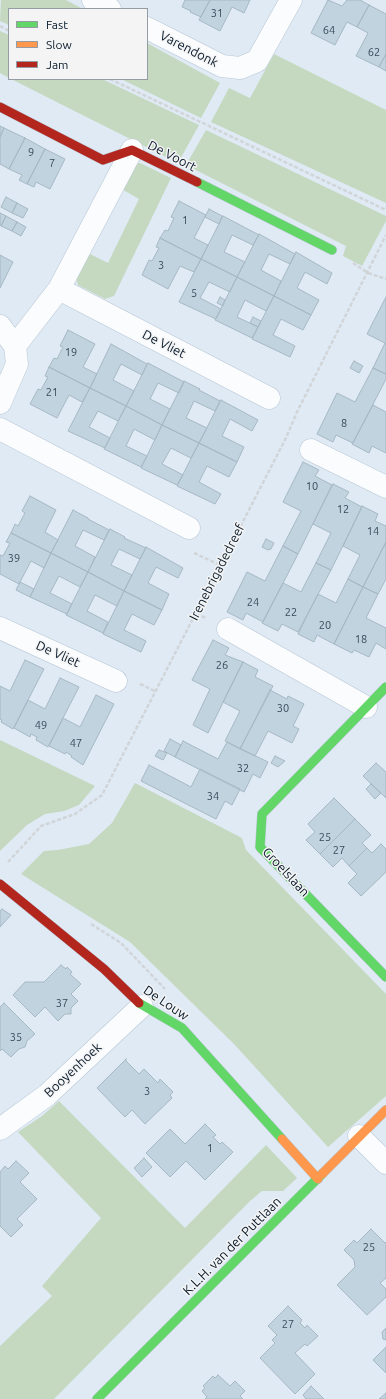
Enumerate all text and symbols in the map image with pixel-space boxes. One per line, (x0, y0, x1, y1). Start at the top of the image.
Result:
house number: 31 (211, 6, 223, 20)
legend (8, 8, 148, 80)
text: Fast (46, 18, 68, 31)
house number: 64 (323, 23, 335, 37)
street label: Varendonk (157, 28, 221, 70)
text: Slow (46, 38, 72, 51)
house number: 62 (368, 45, 380, 59)
text: Jam (46, 58, 68, 71)
street label: De Voort (145, 137, 199, 175)
house number: 9 (28, 145, 34, 159)
house number: 7 (49, 156, 55, 170)
house number: 1 (182, 213, 188, 227)
house number: 3 (158, 258, 164, 272)
house number: 5 (191, 286, 197, 300)
street label: De Vliet (140, 327, 188, 361)
house number: 19 (65, 345, 77, 359)
house number: 21 (46, 385, 58, 399)
house number: 8 (341, 416, 347, 430)
house number: 10 (306, 479, 318, 493)
house number: 12 (337, 502, 349, 516)
street label: Irenebrigadedreef (186, 521, 248, 623)
house number: 14 (367, 524, 379, 538)
house number: 39 (8, 551, 20, 565)
house number: 24 (247, 595, 259, 609)
house number: 22 (285, 605, 297, 619)
house number: 20 (319, 618, 331, 632)
house number: 18 (355, 632, 367, 646)
street label: De Vliet (34, 637, 82, 671)
house number: 26 (216, 658, 228, 672)
house number: 30 (277, 701, 289, 715)
house number: 49 (35, 718, 47, 732)
house number: 47 (70, 736, 82, 750)
house number: 32 (237, 761, 249, 775)
house number: 34 (207, 789, 219, 803)
house number: 25 (319, 830, 331, 844)
house number: 27 (333, 843, 345, 857)
street label: Groelslaan (259, 844, 313, 900)
street label: De Louw (140, 982, 192, 1024)
house number: 37 (56, 996, 68, 1010)
house number: 35 (10, 1030, 22, 1044)
street label: Booyenhoek (41, 1039, 105, 1101)
house number: 3 (144, 1084, 150, 1098)
house number: 1 (207, 1141, 213, 1155)
street label: K.L.H. van der Puttlaan (180, 1194, 284, 1298)
house number: 25 (363, 1240, 375, 1254)
house number: 27 (282, 1317, 294, 1331)

